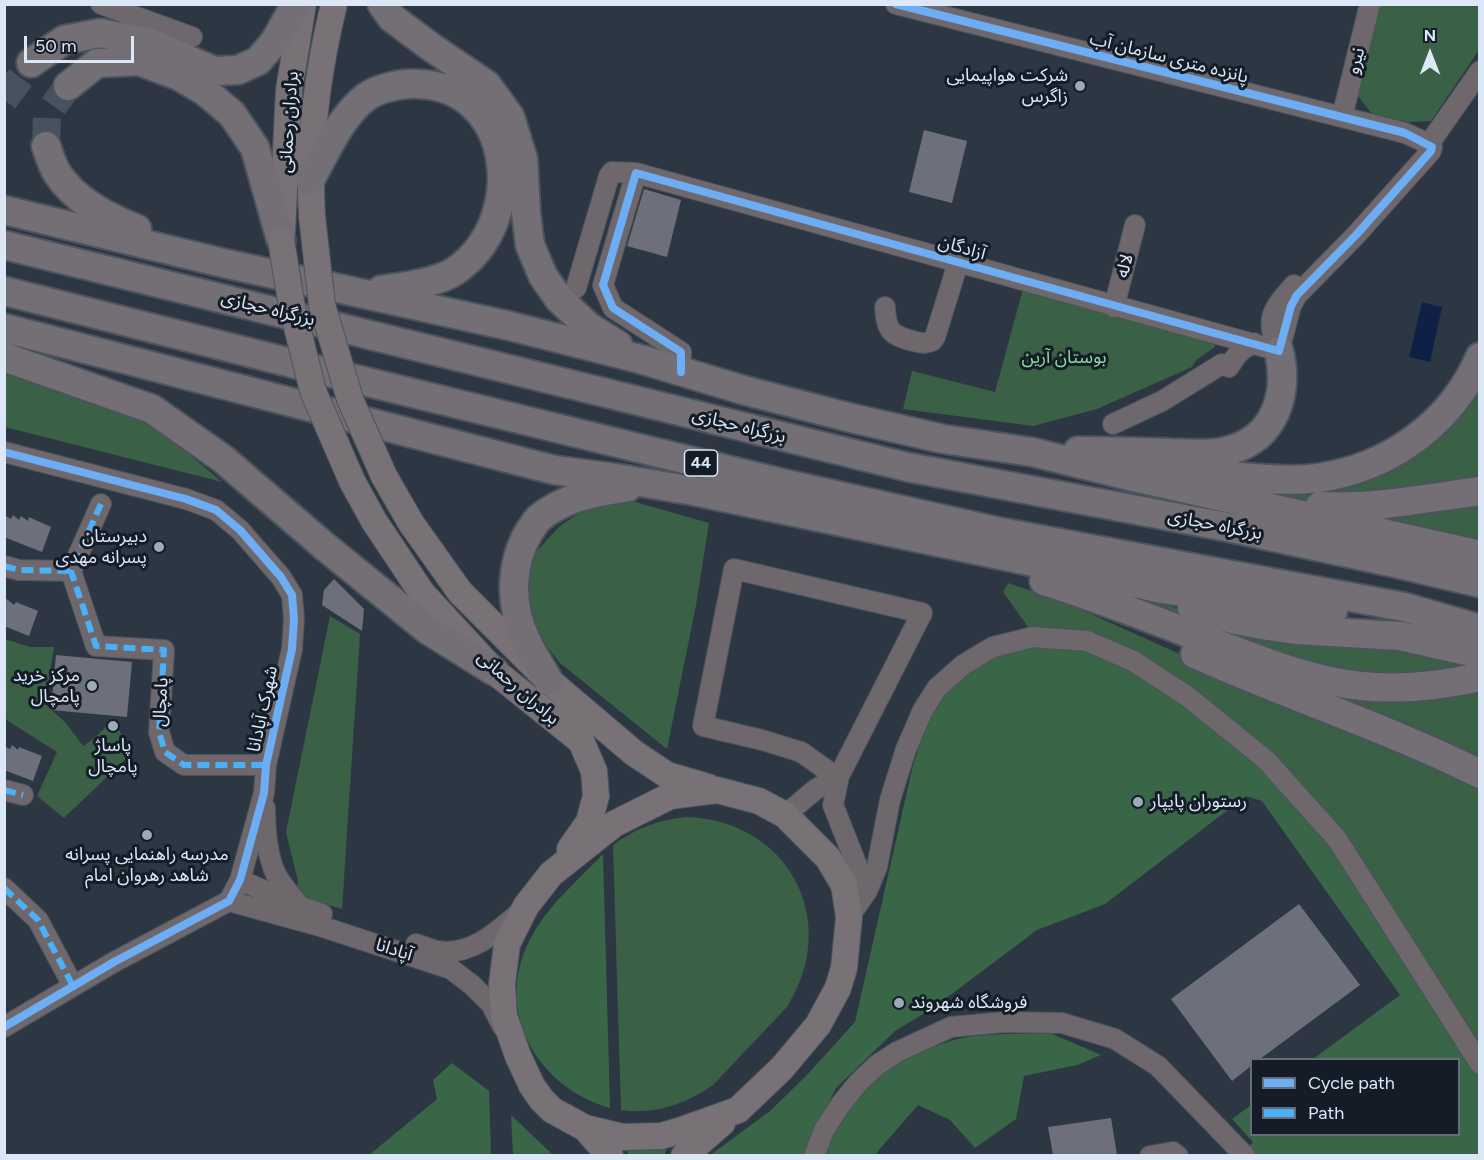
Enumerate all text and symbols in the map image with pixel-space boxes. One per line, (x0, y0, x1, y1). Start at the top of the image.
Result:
scale bar (27, 24, 136, 62)
north arrow (1400, 24, 1460, 84)
text: N (1424, 26, 1436, 45)
street label: پانزده متری سازمان آب (1088, 28, 1250, 88)
text: 50 m (35, 35, 77, 57)
street label: نیرو (1342, 45, 1370, 77)
place label: شرکت هواپیمایی زاگرس (946, 65, 1068, 107)
street label: برادران رحمانی (275, 70, 303, 174)
marker: شرکت هواپیمایی زاگرس (1073, 79, 1087, 93)
street label: آزادگان (936, 231, 988, 265)
street label: لاله (1112, 252, 1138, 280)
street label: بزرگراه حجازی (219, 287, 317, 331)
park label: بوستان آرین (1022, 347, 1106, 369)
street label: بزرگراه حجازی (690, 404, 788, 448)
road number: 44 (684, 450, 718, 476)
street label: بزرگراه حجازی (1166, 505, 1264, 545)
place label: دبیرستان پسرانه مهدی (55, 526, 147, 568)
marker: دبیرستان پسرانه مهدی (152, 540, 166, 554)
street label: برادران رحمانی (472, 646, 564, 730)
street label: شهرک آپادانا (243, 664, 283, 754)
place label: مرکز خرید پامچال (13, 665, 80, 708)
street label: پامچال (149, 677, 173, 727)
marker: مرکز خرید پامچال (85, 679, 99, 693)
marker: پاساژ پامچال (106, 719, 120, 733)
place label: پاساژ پامچال (88, 735, 138, 777)
place label: رستوران پایپار (1150, 791, 1247, 813)
marker: رستوران پایپار (1131, 795, 1145, 809)
marker: مدرسه راهنمایی پسرانه شاهد رهروان امام (140, 828, 154, 842)
place label: مدرسه راهنمایی پسرانه شاهد رهروان امام (65, 844, 229, 886)
street label: آپادانا (373, 934, 415, 966)
place label: فروشگاه شهروند (911, 992, 1027, 1014)
marker: فروشگاه شهروند (892, 996, 906, 1010)
legend (1250, 1058, 1460, 1136)
text: Cycle path (1308, 1072, 1395, 1094)
text: Path (1308, 1102, 1344, 1124)

